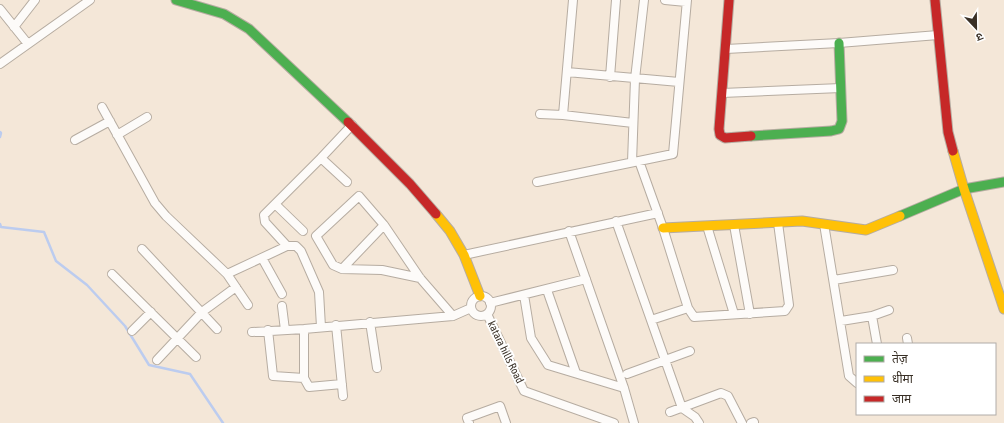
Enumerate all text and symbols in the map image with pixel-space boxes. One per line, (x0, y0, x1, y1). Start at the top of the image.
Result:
north arrow (956, 8, 996, 48)
text: उ (974, 31, 985, 44)
street label: katara hills Road (486, 319, 526, 385)
legend (856, 343, 996, 415)
text: तेज़ (892, 351, 909, 366)
text: धीमा (892, 371, 914, 386)
text: जाम (892, 392, 912, 406)

